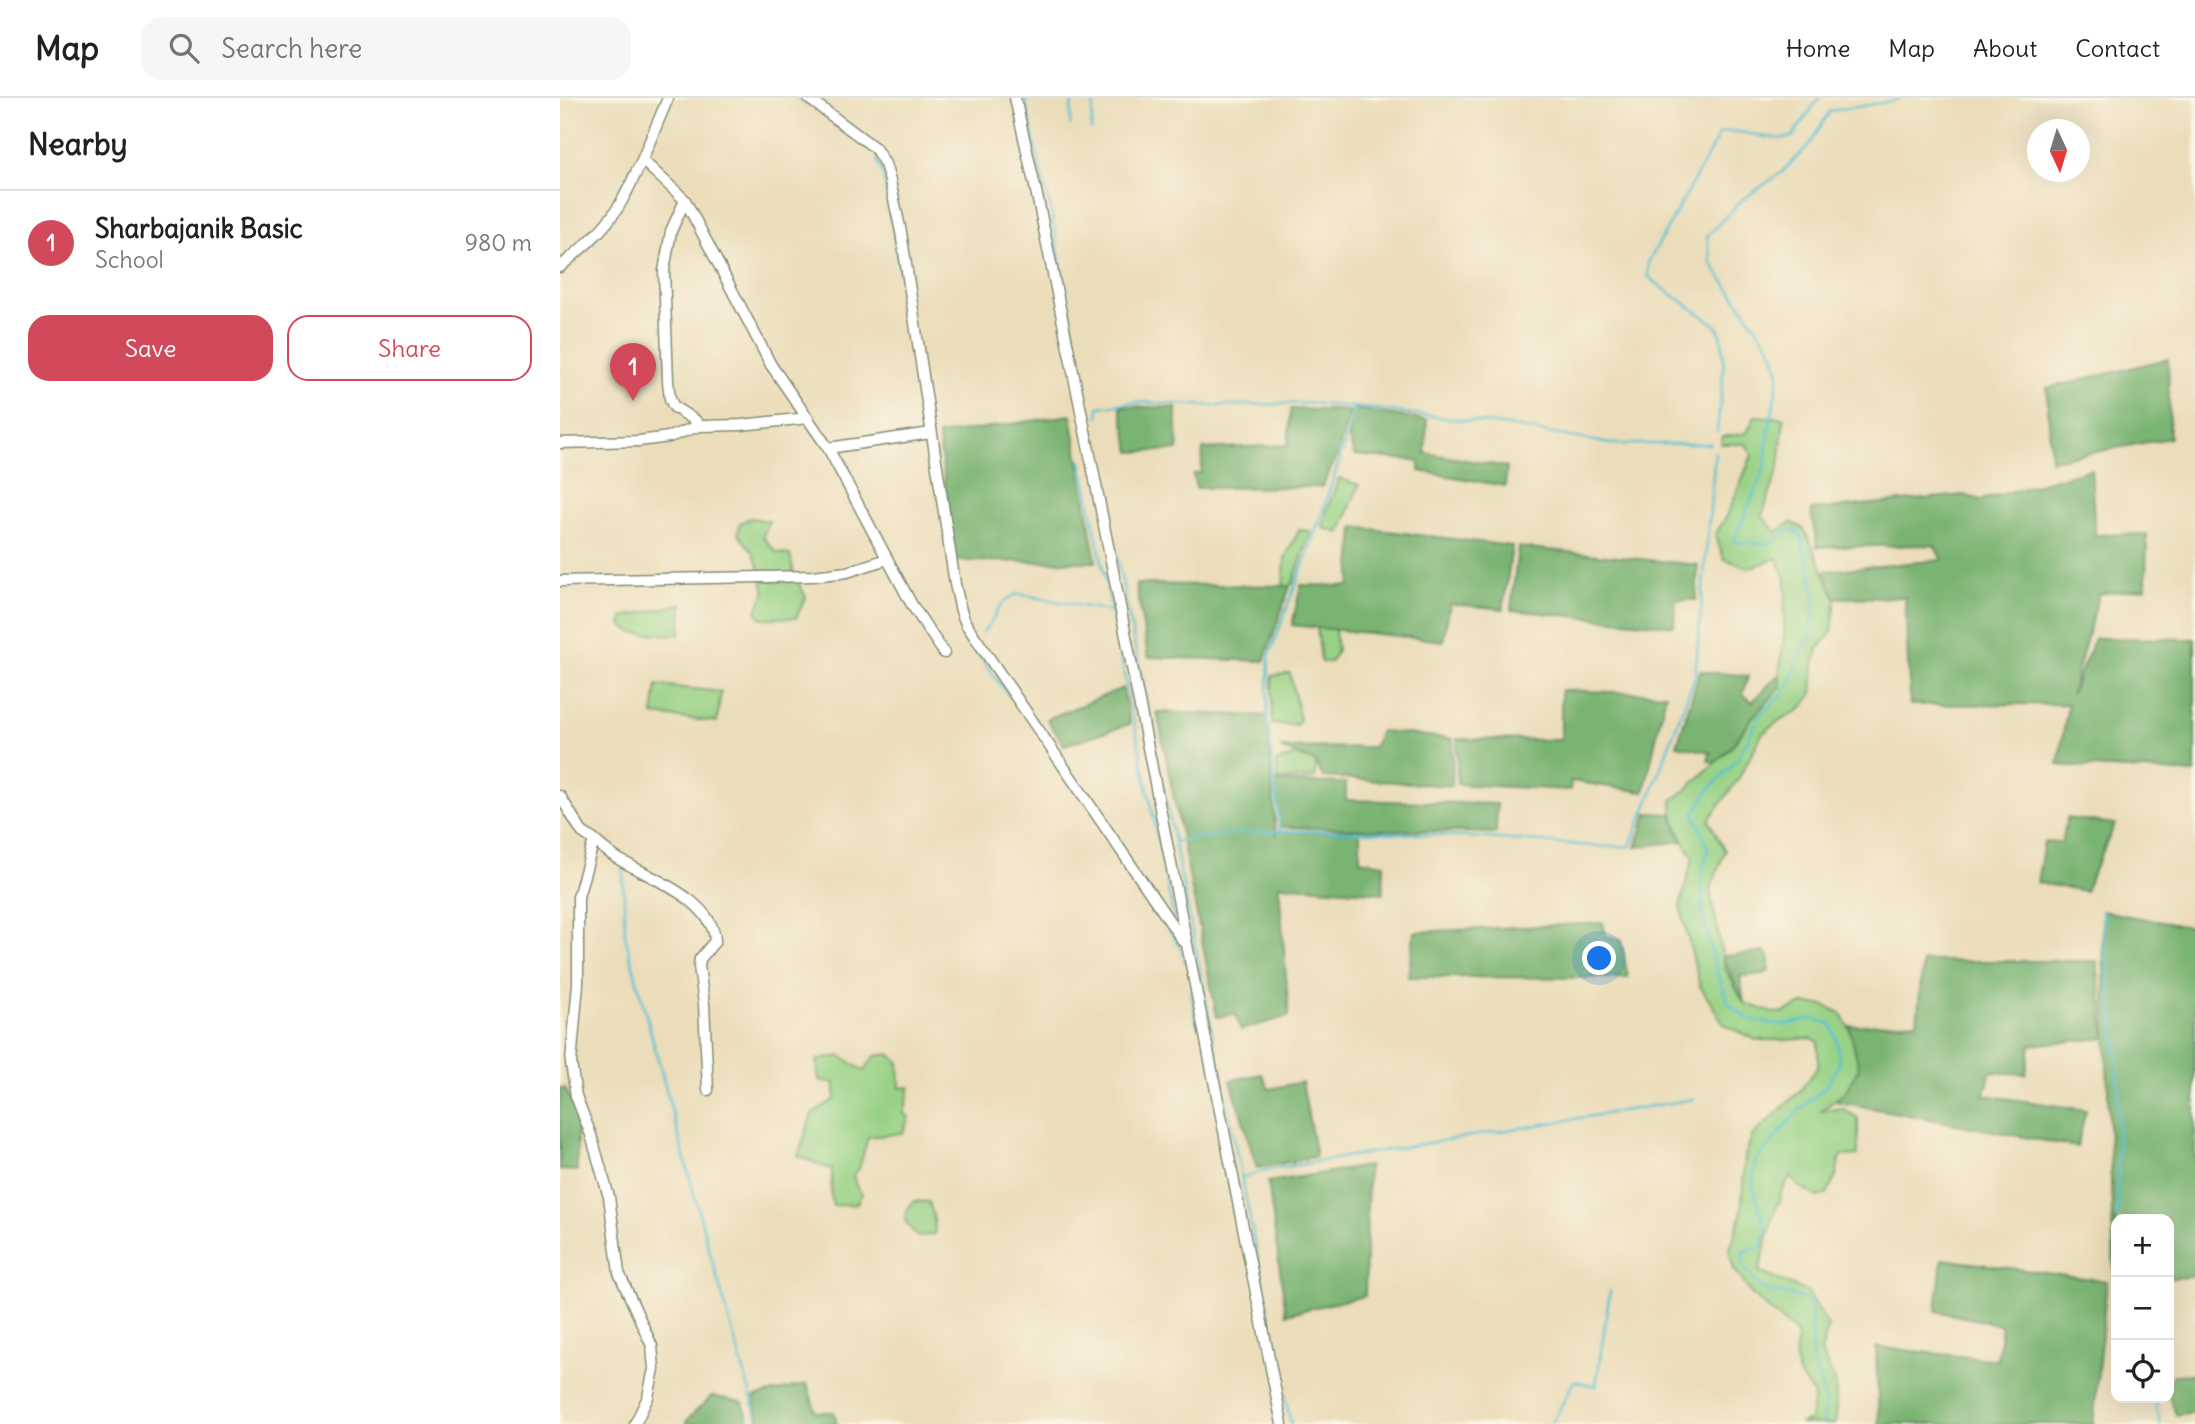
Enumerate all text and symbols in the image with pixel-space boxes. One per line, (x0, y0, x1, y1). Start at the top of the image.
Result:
search box (141, 17, 631, 80)
text: Map (35, 27, 99, 69)
icon: search (165, 29, 203, 67)
text: Search here (221, 32, 362, 65)
text: Home (1786, 33, 1850, 63)
text: Map (1888, 33, 1935, 63)
text: About (1973, 33, 2037, 63)
text: Contact (2075, 33, 2160, 63)
north arrow (2027, 119, 2090, 182)
text: Nearby (28, 125, 128, 163)
text: Sharbajanik Basic (95, 212, 303, 245)
text: 1 (46, 228, 56, 257)
text: 980 m (465, 228, 532, 257)
text: School (95, 245, 164, 274)
button: Save (28, 315, 273, 381)
button: Share (287, 315, 532, 381)
pin: 1 (610, 343, 656, 401)
your location (1582, 941, 1616, 975)
map controls (2111, 1214, 2174, 1403)
button: + (2111, 1214, 2174, 1277)
button: − (2111, 1277, 2174, 1340)
button: locate (2111, 1340, 2174, 1403)

